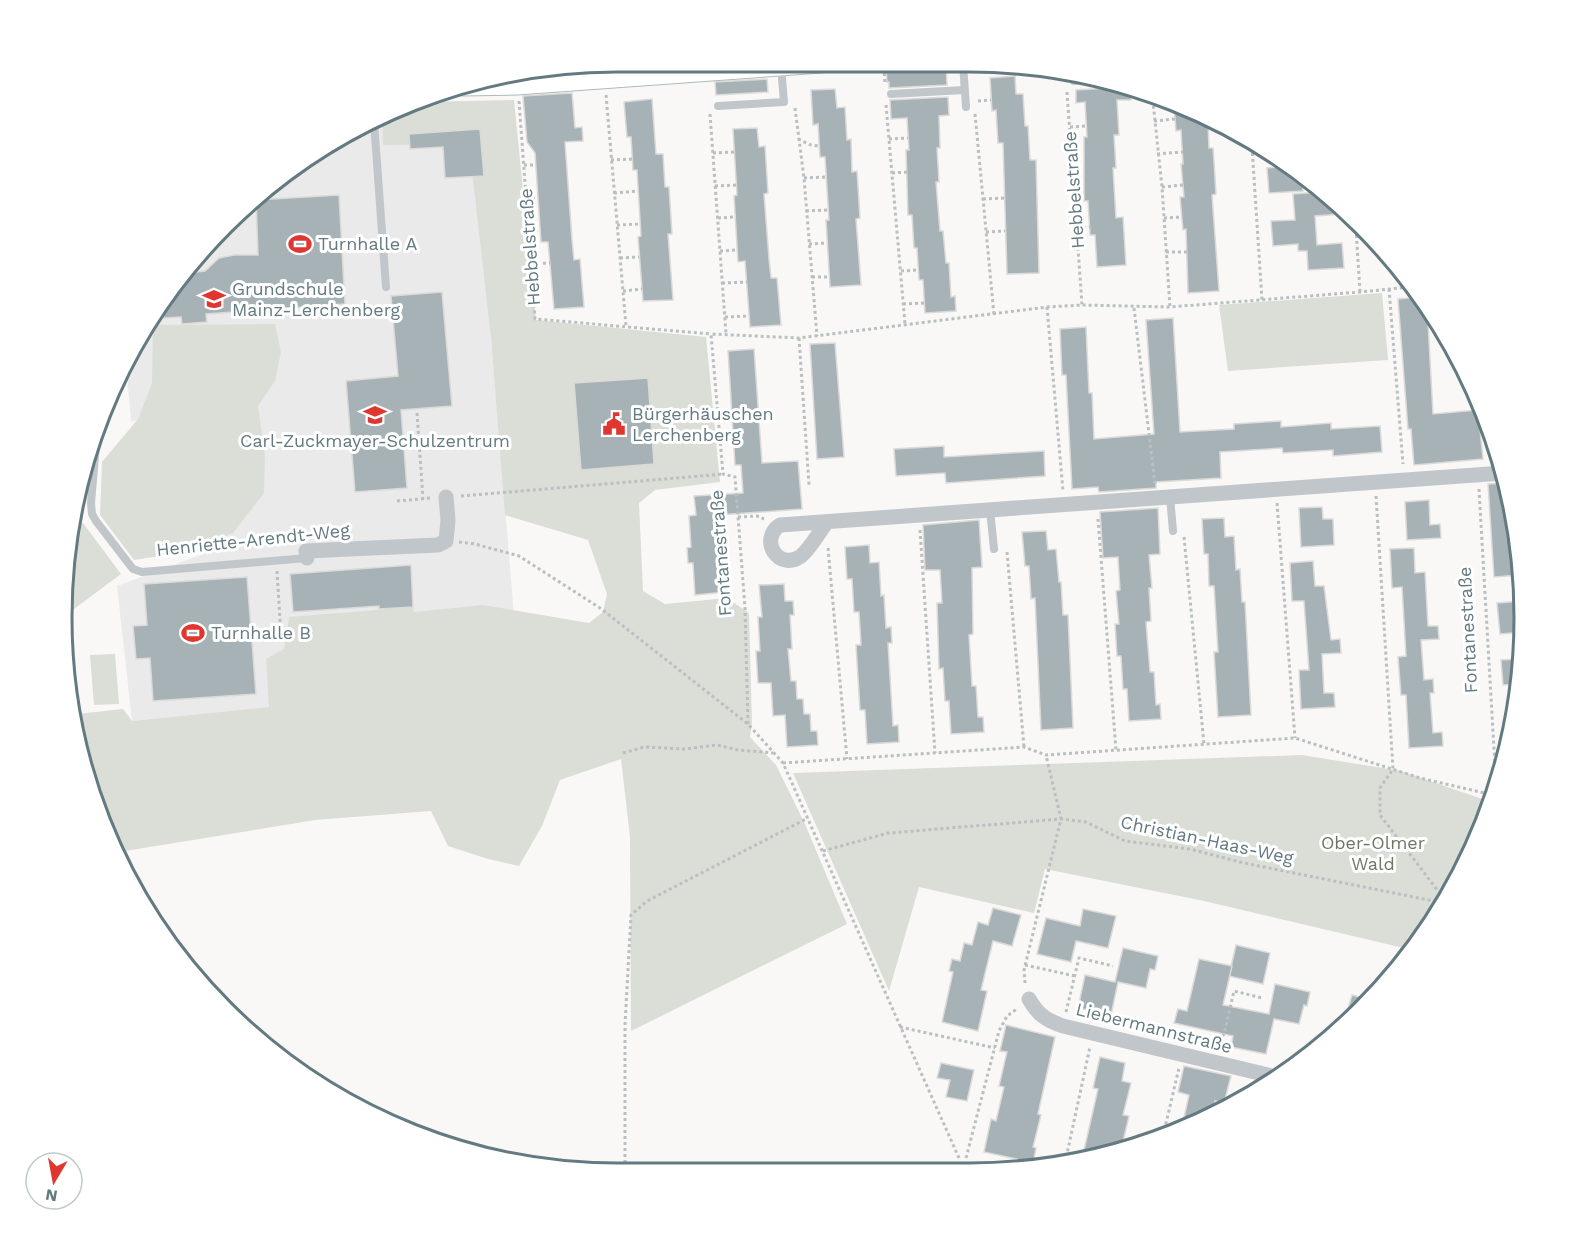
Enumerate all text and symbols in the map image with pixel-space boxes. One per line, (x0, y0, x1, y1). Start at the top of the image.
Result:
street label: Hebbelstraße (1059, 131, 1088, 249)
street label: Hebbelstraße (515, 188, 544, 306)
sports icon: Turnhalle A (287, 231, 313, 257)
place label: Turnhalle A (318, 233, 417, 254)
place label: Grundschule Mainz-Lerchenberg (232, 278, 401, 320)
school or university icon: Grundschule Mainz-Lerchenberg (201, 286, 227, 312)
school or university icon: Carl-Zuckmayer-Schulzentrum (362, 402, 388, 428)
place label: Bürgerhäuschen Lerchenberg (632, 403, 774, 445)
public building icon: Bürgerhäuschen Lerchenberg (601, 411, 627, 437)
place label: Carl-Zuckmayer-Schulzentrum (240, 430, 510, 451)
street label: Fontanestraße (706, 489, 735, 617)
street label: Henriette-Arendt-Weg (155, 519, 351, 560)
street label: Fontanestraße (1454, 566, 1481, 694)
sports icon: Turnhalle B (180, 620, 206, 646)
place label: Turnhalle B (211, 622, 311, 643)
street label: Christian-Haas-Weg (1119, 811, 1296, 868)
park label: Ober-Olmer Wald (1321, 832, 1425, 874)
street label: Liebermannstraße (1074, 998, 1234, 1057)
north arrow (24, 1151, 84, 1211)
text: N (44, 1185, 59, 1206)

